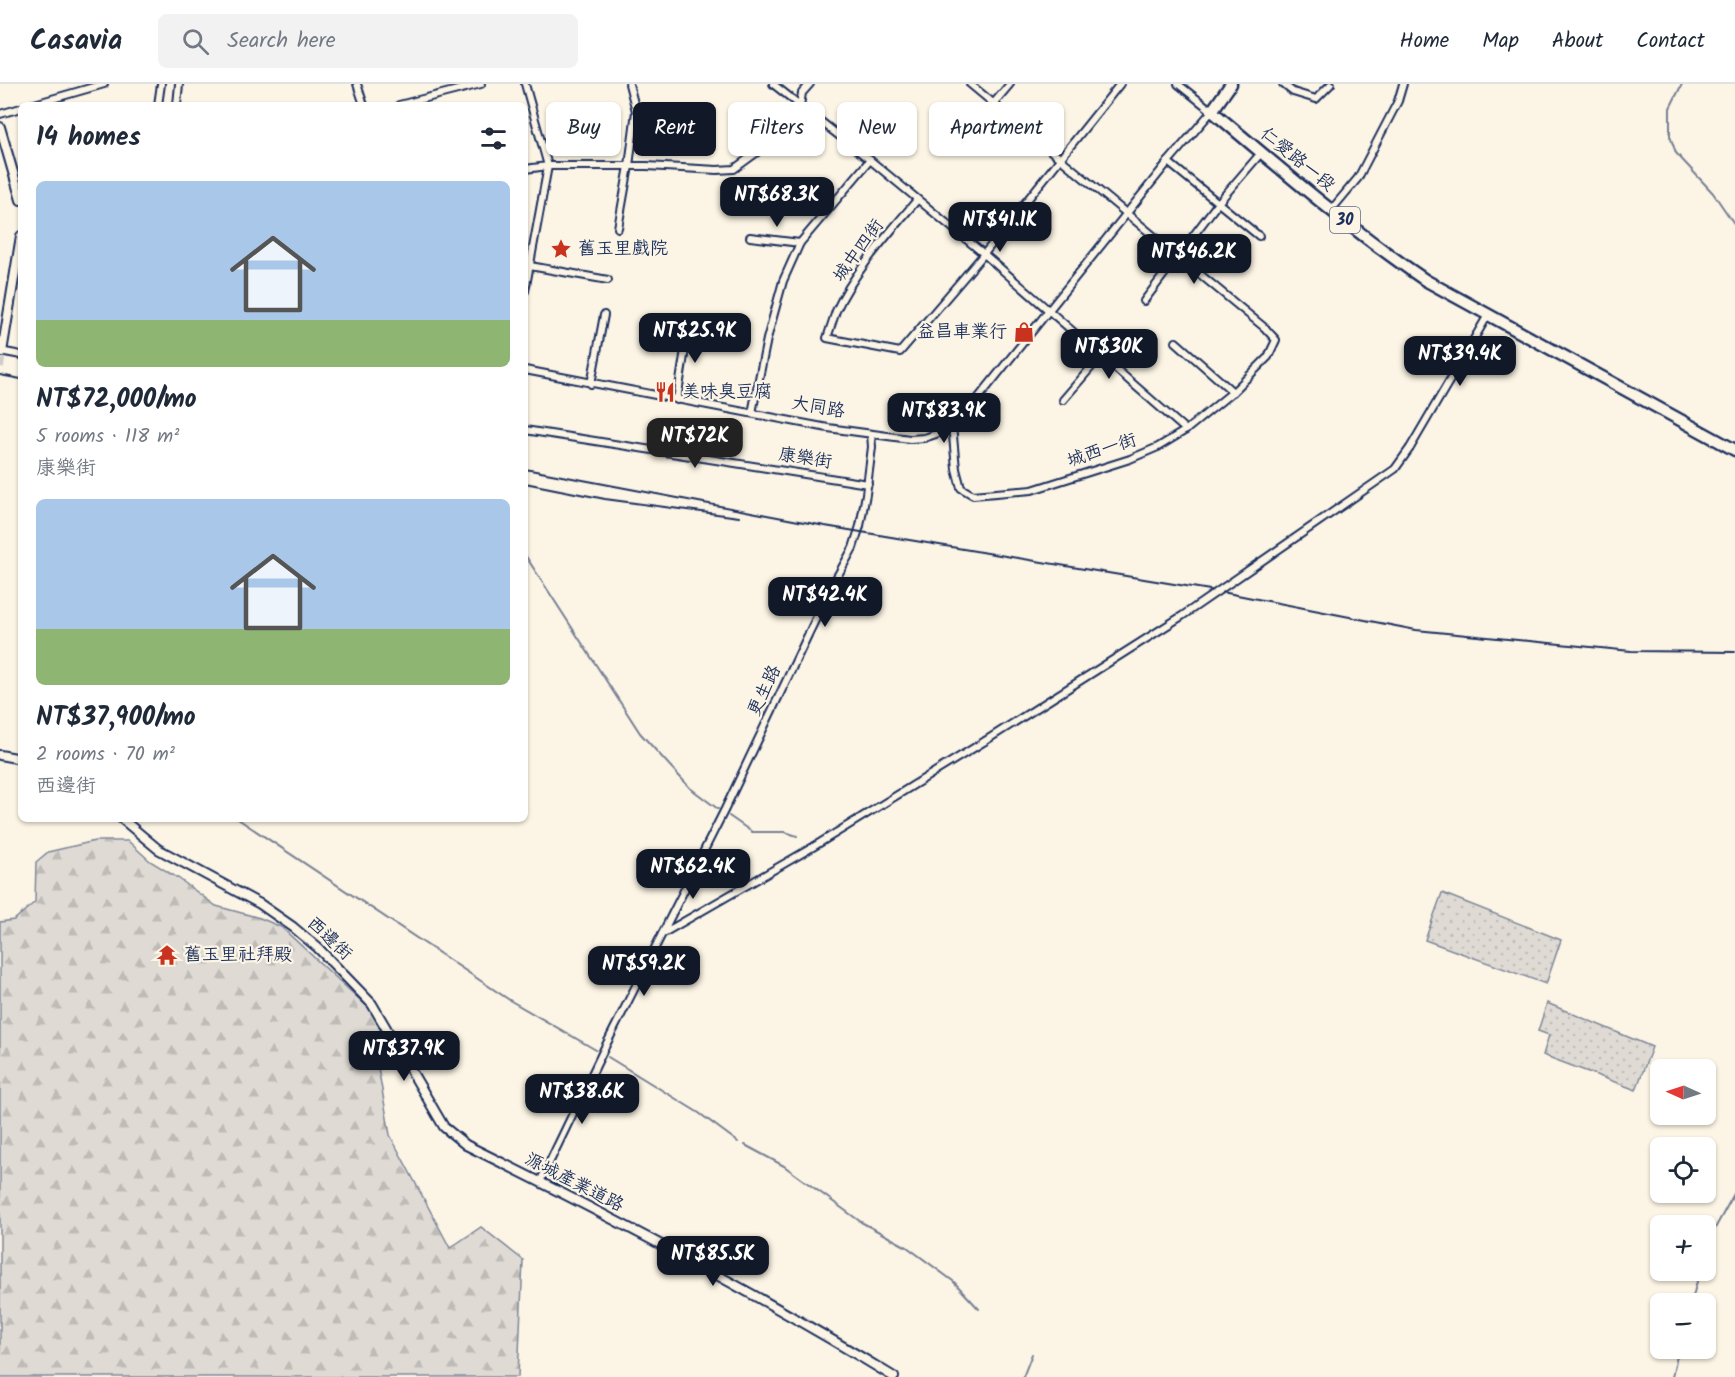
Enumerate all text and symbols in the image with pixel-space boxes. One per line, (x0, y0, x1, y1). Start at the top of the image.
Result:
search box (158, 14, 578, 68)
text: Casavia (30, 19, 122, 64)
text: Search here (227, 24, 336, 59)
icon: search (179, 25, 212, 58)
text: Home (1400, 25, 1449, 58)
text: Map (1482, 25, 1519, 58)
text: About (1552, 25, 1603, 58)
text: Contact (1636, 25, 1705, 58)
chip: Buy (546, 102, 621, 156)
chip: Rent (633, 102, 716, 156)
chip: Filters (728, 102, 825, 156)
chip: New (837, 102, 917, 156)
chip: Apartment (929, 102, 1064, 156)
text: 14 homes (36, 117, 141, 159)
street label: 仁愛路一段 (1253, 120, 1341, 200)
icon: filters (477, 122, 510, 155)
pin: NT$68.3K (715, 177, 839, 228)
text: NT$68.3K (734, 180, 820, 212)
pin: NT$41.1K (938, 202, 1062, 253)
text: NT$41.1K (962, 205, 1038, 237)
road number: 30 (1330, 207, 1360, 233)
street label: 城中四街 (826, 213, 892, 289)
icon: home (219, 220, 327, 328)
pin: NT$46.2K (1132, 234, 1256, 285)
place label: 舊玉里戲院 (578, 235, 668, 264)
place icon: 舊玉里戲院 (549, 237, 573, 261)
text: NT$46.2K (1151, 237, 1237, 269)
pin: NT$25.9K (633, 313, 757, 364)
text: NT$25.9K (653, 316, 737, 348)
place label: 益昌車業行 (917, 318, 1007, 347)
shop icon: 益昌車業行 (1012, 320, 1036, 344)
pin: NT$30K (1060, 329, 1158, 380)
text: NT$30K (1075, 332, 1143, 364)
pin: NT$39.4K (1398, 336, 1522, 387)
text: NT$39.4K (1418, 339, 1502, 371)
place label: 美味臭豆腐 (682, 378, 772, 407)
text: NT$72,000/mo (36, 379, 197, 421)
restaurant icon: 美味臭豆腐 (653, 380, 677, 404)
street label: 大同路 (789, 389, 847, 427)
pin: NT$83.9K (882, 393, 1006, 444)
text: NT$83.9K (902, 396, 986, 428)
pin: NT$72K (646, 418, 744, 469)
text: 5 rooms · 118 m² (36, 421, 179, 453)
text: NT$72K (661, 421, 729, 453)
street label: 城西一街 (1063, 426, 1141, 476)
street label: 康樂街 (776, 440, 834, 478)
text: 康樂街 (36, 453, 96, 485)
icon: home (219, 538, 327, 646)
pin: NT$42.4K (763, 577, 887, 628)
text: NT$42.4K (782, 580, 868, 612)
street label: 更生路 (740, 660, 790, 722)
text: NT$37,900/mo (36, 697, 196, 739)
text: 2 rooms · 70 m² (36, 739, 175, 771)
text: 西邊街 (36, 771, 96, 803)
pin: NT$62.4K (631, 849, 755, 900)
text: NT$62.4K (650, 852, 736, 884)
street label: 西邊街 (299, 910, 359, 968)
place label: 舊玉里社拜殿 (184, 941, 292, 970)
temple icon: 舊玉里社拜殿 (155, 943, 179, 967)
pin: NT$59.2K (582, 946, 706, 997)
text: NT$59.2K (602, 949, 686, 981)
pin: NT$37.9K (342, 1031, 466, 1082)
text: NT$37.9K (363, 1034, 445, 1066)
north arrow (1650, 1059, 1716, 1125)
map controls (1650, 1059, 1716, 1359)
pin: NT$38.6K (520, 1074, 644, 1125)
text: NT$38.6K (539, 1077, 625, 1109)
button: locate (1650, 1137, 1716, 1203)
street label: 源城產業道路 (519, 1146, 629, 1220)
button: + (1650, 1215, 1716, 1281)
pin: NT$85.5K (651, 1236, 775, 1287)
text: NT$85.5K (671, 1239, 755, 1271)
button: − (1650, 1293, 1716, 1359)

